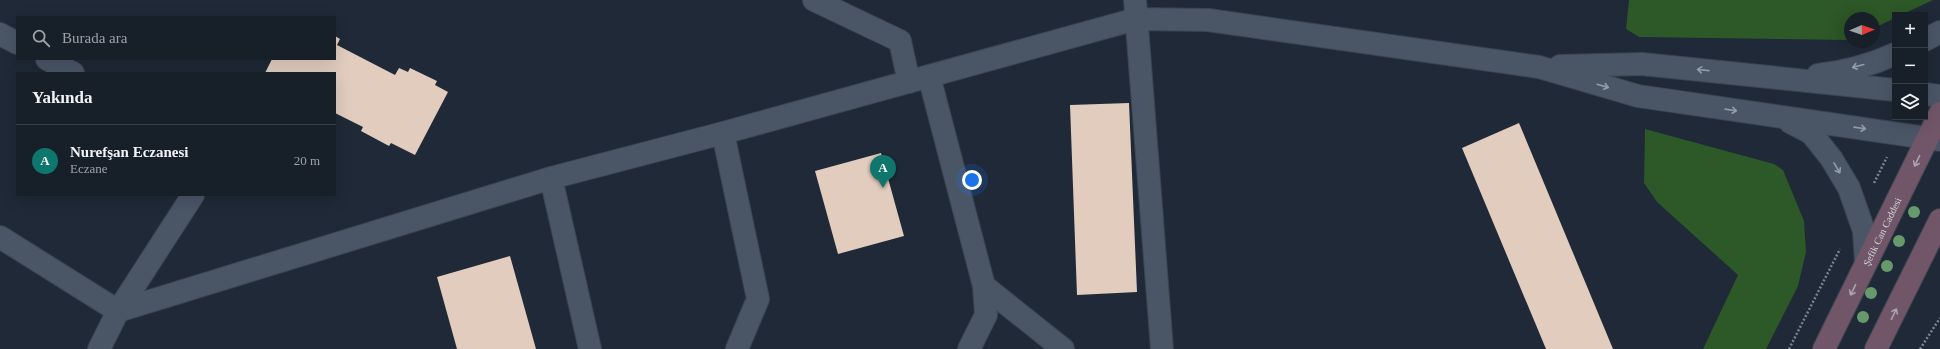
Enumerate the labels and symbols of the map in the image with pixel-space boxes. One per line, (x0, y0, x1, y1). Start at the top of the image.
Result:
north arrow (1844, 12, 1880, 48)
one-way arrow (1852, 63, 1865, 71)
one-way arrow (1697, 67, 1710, 74)
one-way arrow (1597, 83, 1610, 90)
one-way arrow (1724, 106, 1737, 114)
one-way arrow (1853, 125, 1866, 133)
pin: A (870, 155, 896, 188)
one-way arrow (1913, 155, 1920, 167)
one-way arrow (1834, 162, 1842, 174)
your location (962, 170, 982, 190)
street label: Şefik Can Caddesi (1860, 195, 1903, 267)
one-way arrow (1849, 284, 1856, 296)
one-way arrow (1891, 308, 1898, 320)

